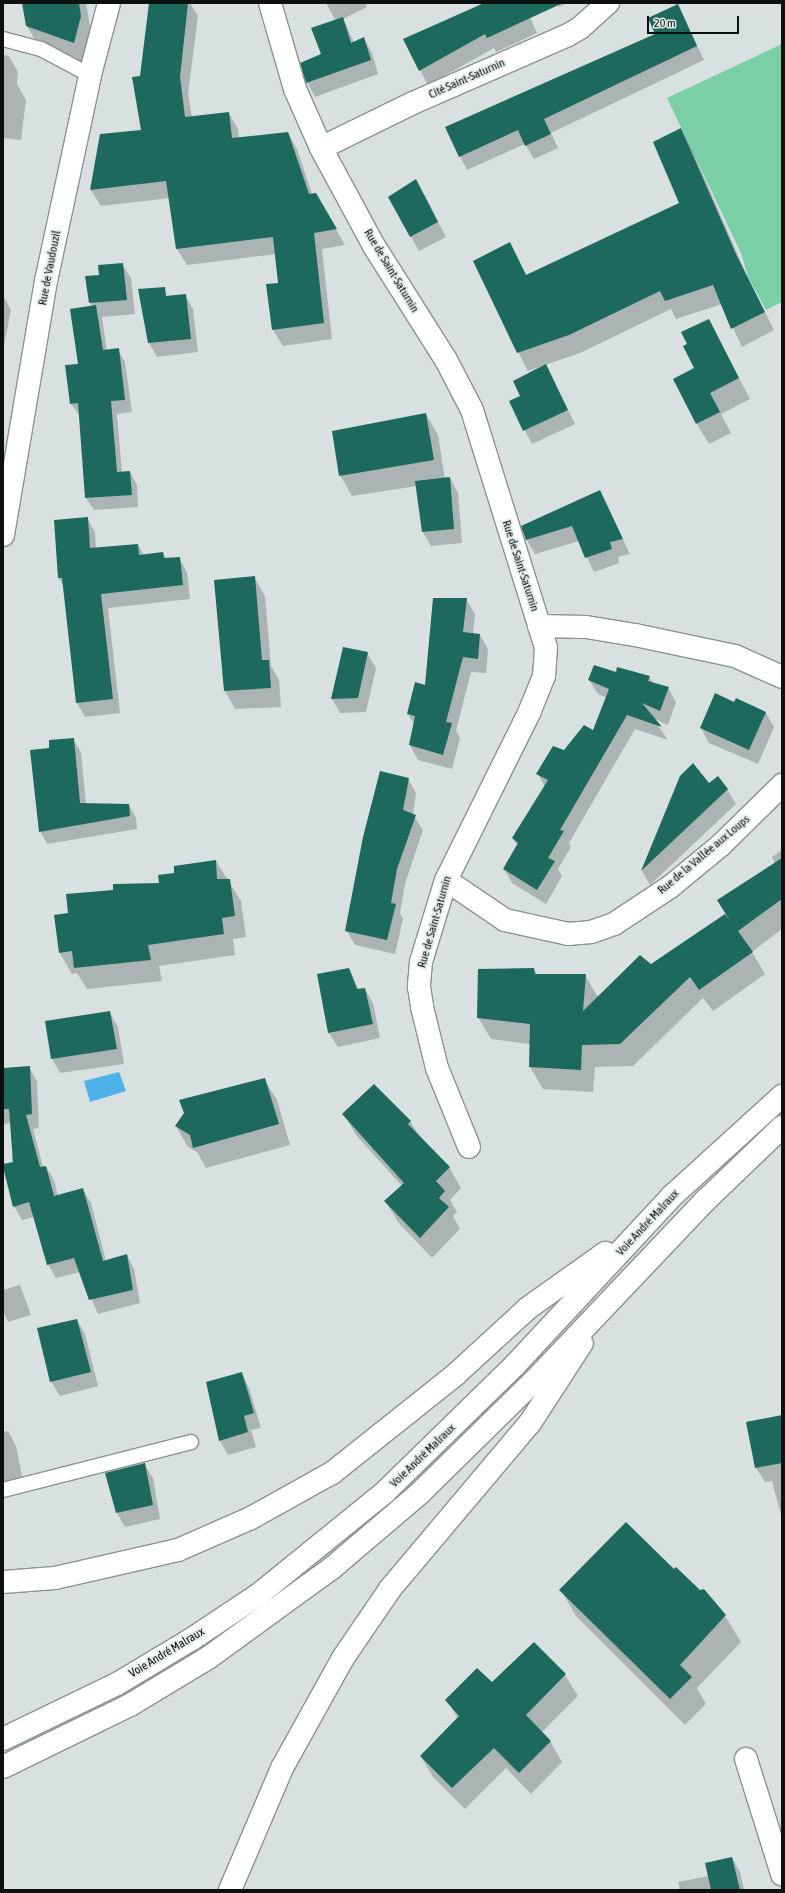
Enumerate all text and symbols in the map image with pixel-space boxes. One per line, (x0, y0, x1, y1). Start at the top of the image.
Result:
scale bar (649, 8, 741, 34)
text: 20 m (654, 16, 676, 30)
street label: Cité Saint-Saturnin (427, 56, 507, 102)
street label: Rue de Saint-Saturnin (360, 227, 422, 315)
street label: Rue de Vaudouzil (36, 229, 64, 307)
street label: Rue de Saint-Saturnin (498, 519, 542, 613)
street label: Rue de la Vallée aux Loups (655, 812, 753, 898)
street label: Rue de Saint-Saturnin (415, 874, 455, 970)
street label: Voie André Malraux (614, 1187, 682, 1259)
street label: Voie André Malraux (387, 1421, 459, 1491)
street label: Voie André Malraux (127, 1625, 207, 1681)

